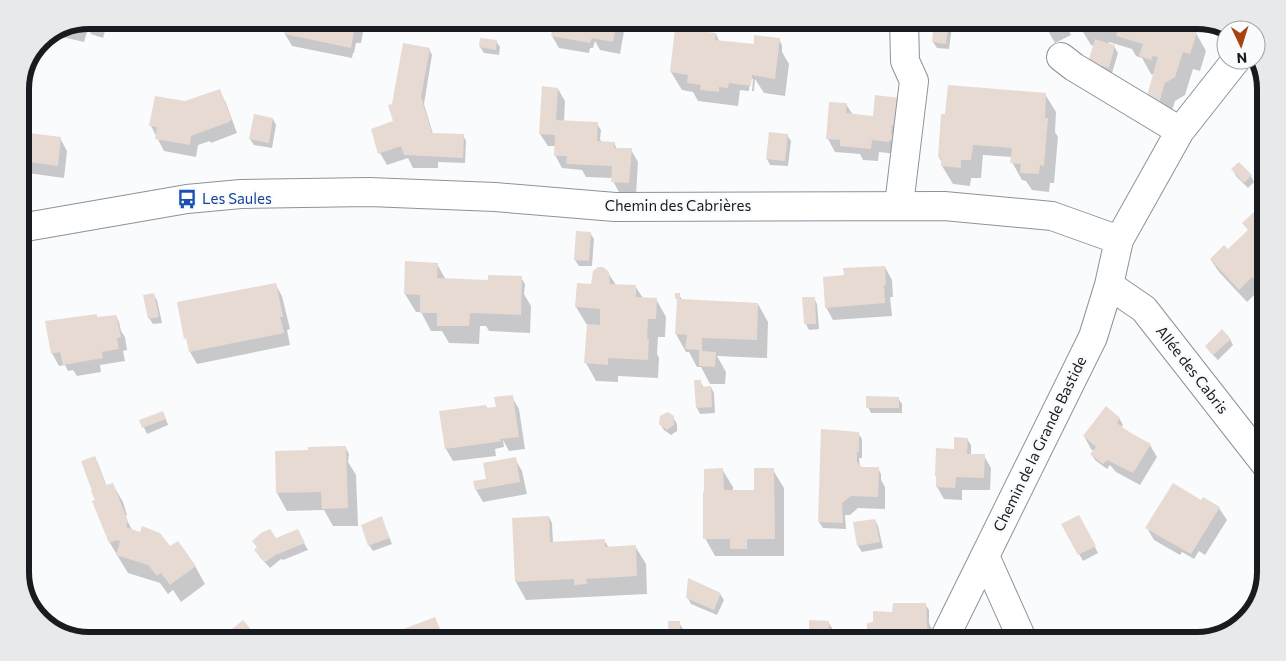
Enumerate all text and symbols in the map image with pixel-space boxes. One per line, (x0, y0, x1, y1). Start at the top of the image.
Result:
north arrow (1216, 20, 1266, 70)
text: N (1236, 50, 1248, 67)
bus stop icon: Les Saules (176, 188, 198, 210)
place label: Les Saules (202, 189, 272, 207)
street label: Chemin des Cabrières (605, 196, 752, 214)
street label: Allée des Cabris (1153, 322, 1233, 417)
street label: Chemin de la Grande Bastide (989, 353, 1089, 534)

